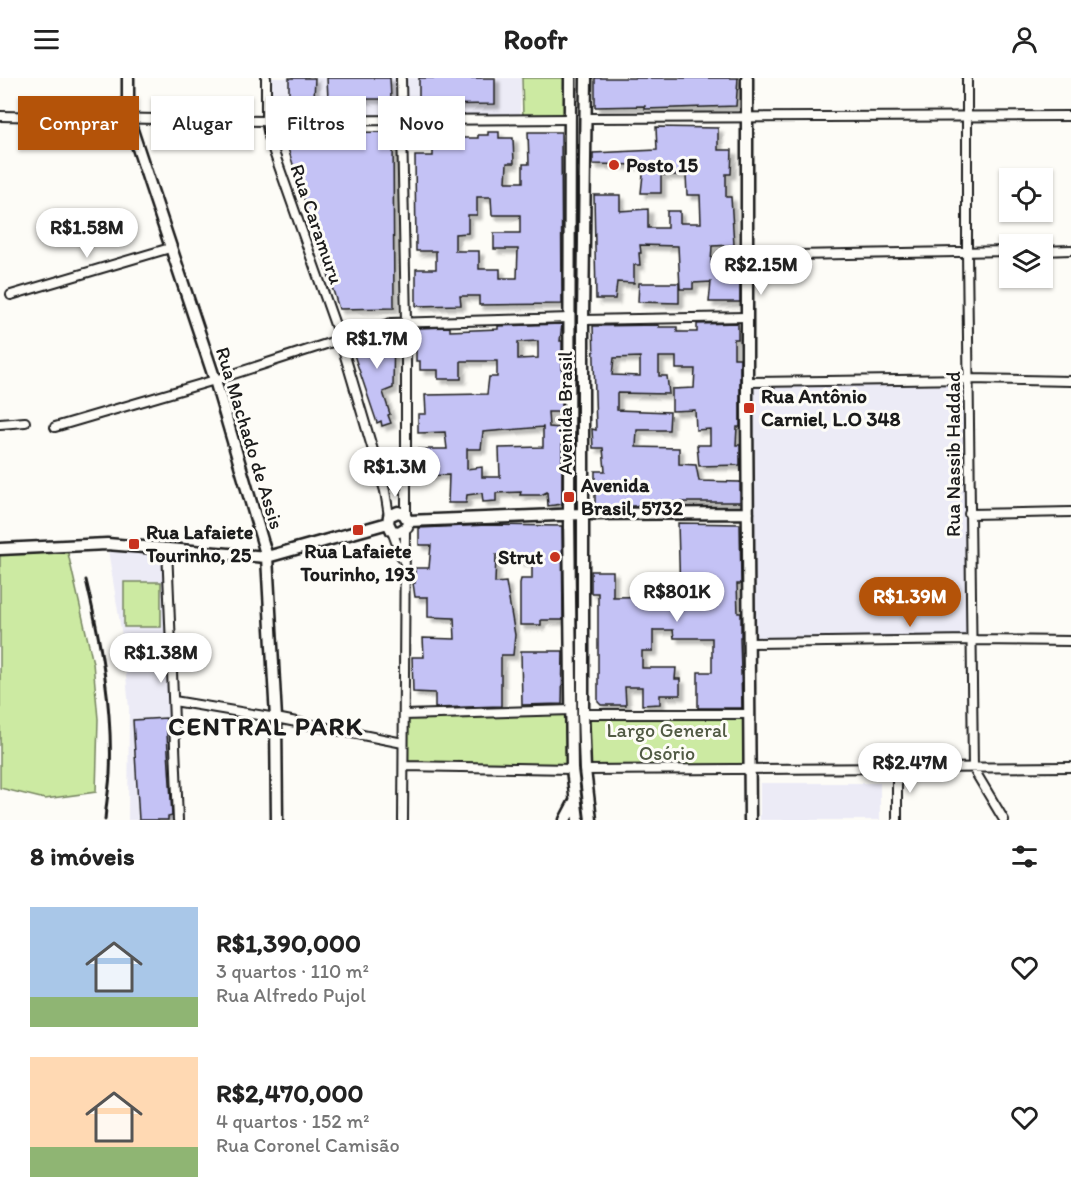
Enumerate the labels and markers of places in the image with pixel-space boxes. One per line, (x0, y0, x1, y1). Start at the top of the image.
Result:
place label: Posto 15 (626, 153, 698, 177)
marker: Posto 15 (607, 158, 621, 172)
pin: R$1.58M (32, 208, 142, 259)
pin: R$2.15M (706, 245, 816, 296)
pin: R$1.7M (328, 319, 426, 370)
place label: Rua Antônio Carniel, L.O 348 (761, 384, 900, 431)
marker: Rua Antônio Carniel, L.O 348 (742, 401, 756, 415)
pin: R$1.3M (346, 447, 444, 498)
place label: Avenida Brasil, 5732 (580, 473, 684, 520)
marker: Avenida Brasil, 5732 (562, 490, 576, 504)
place label: Rua Lafaiete Tourinho, 25 (145, 520, 254, 567)
marker: Rua Lafaiete Tourinho, 193 (351, 523, 365, 537)
marker: Rua Lafaiete Tourinho, 25 (127, 537, 141, 551)
place label: Rua Lafaiete Tourinho, 193 (300, 539, 416, 586)
place label: Strut (498, 545, 543, 569)
marker: Strut (548, 550, 562, 564)
pin: R$801K (628, 572, 726, 623)
pin: R$1.39M (855, 577, 965, 628)
pin: R$1.38M (106, 633, 216, 684)
pin: R$2.47M (855, 743, 965, 794)

